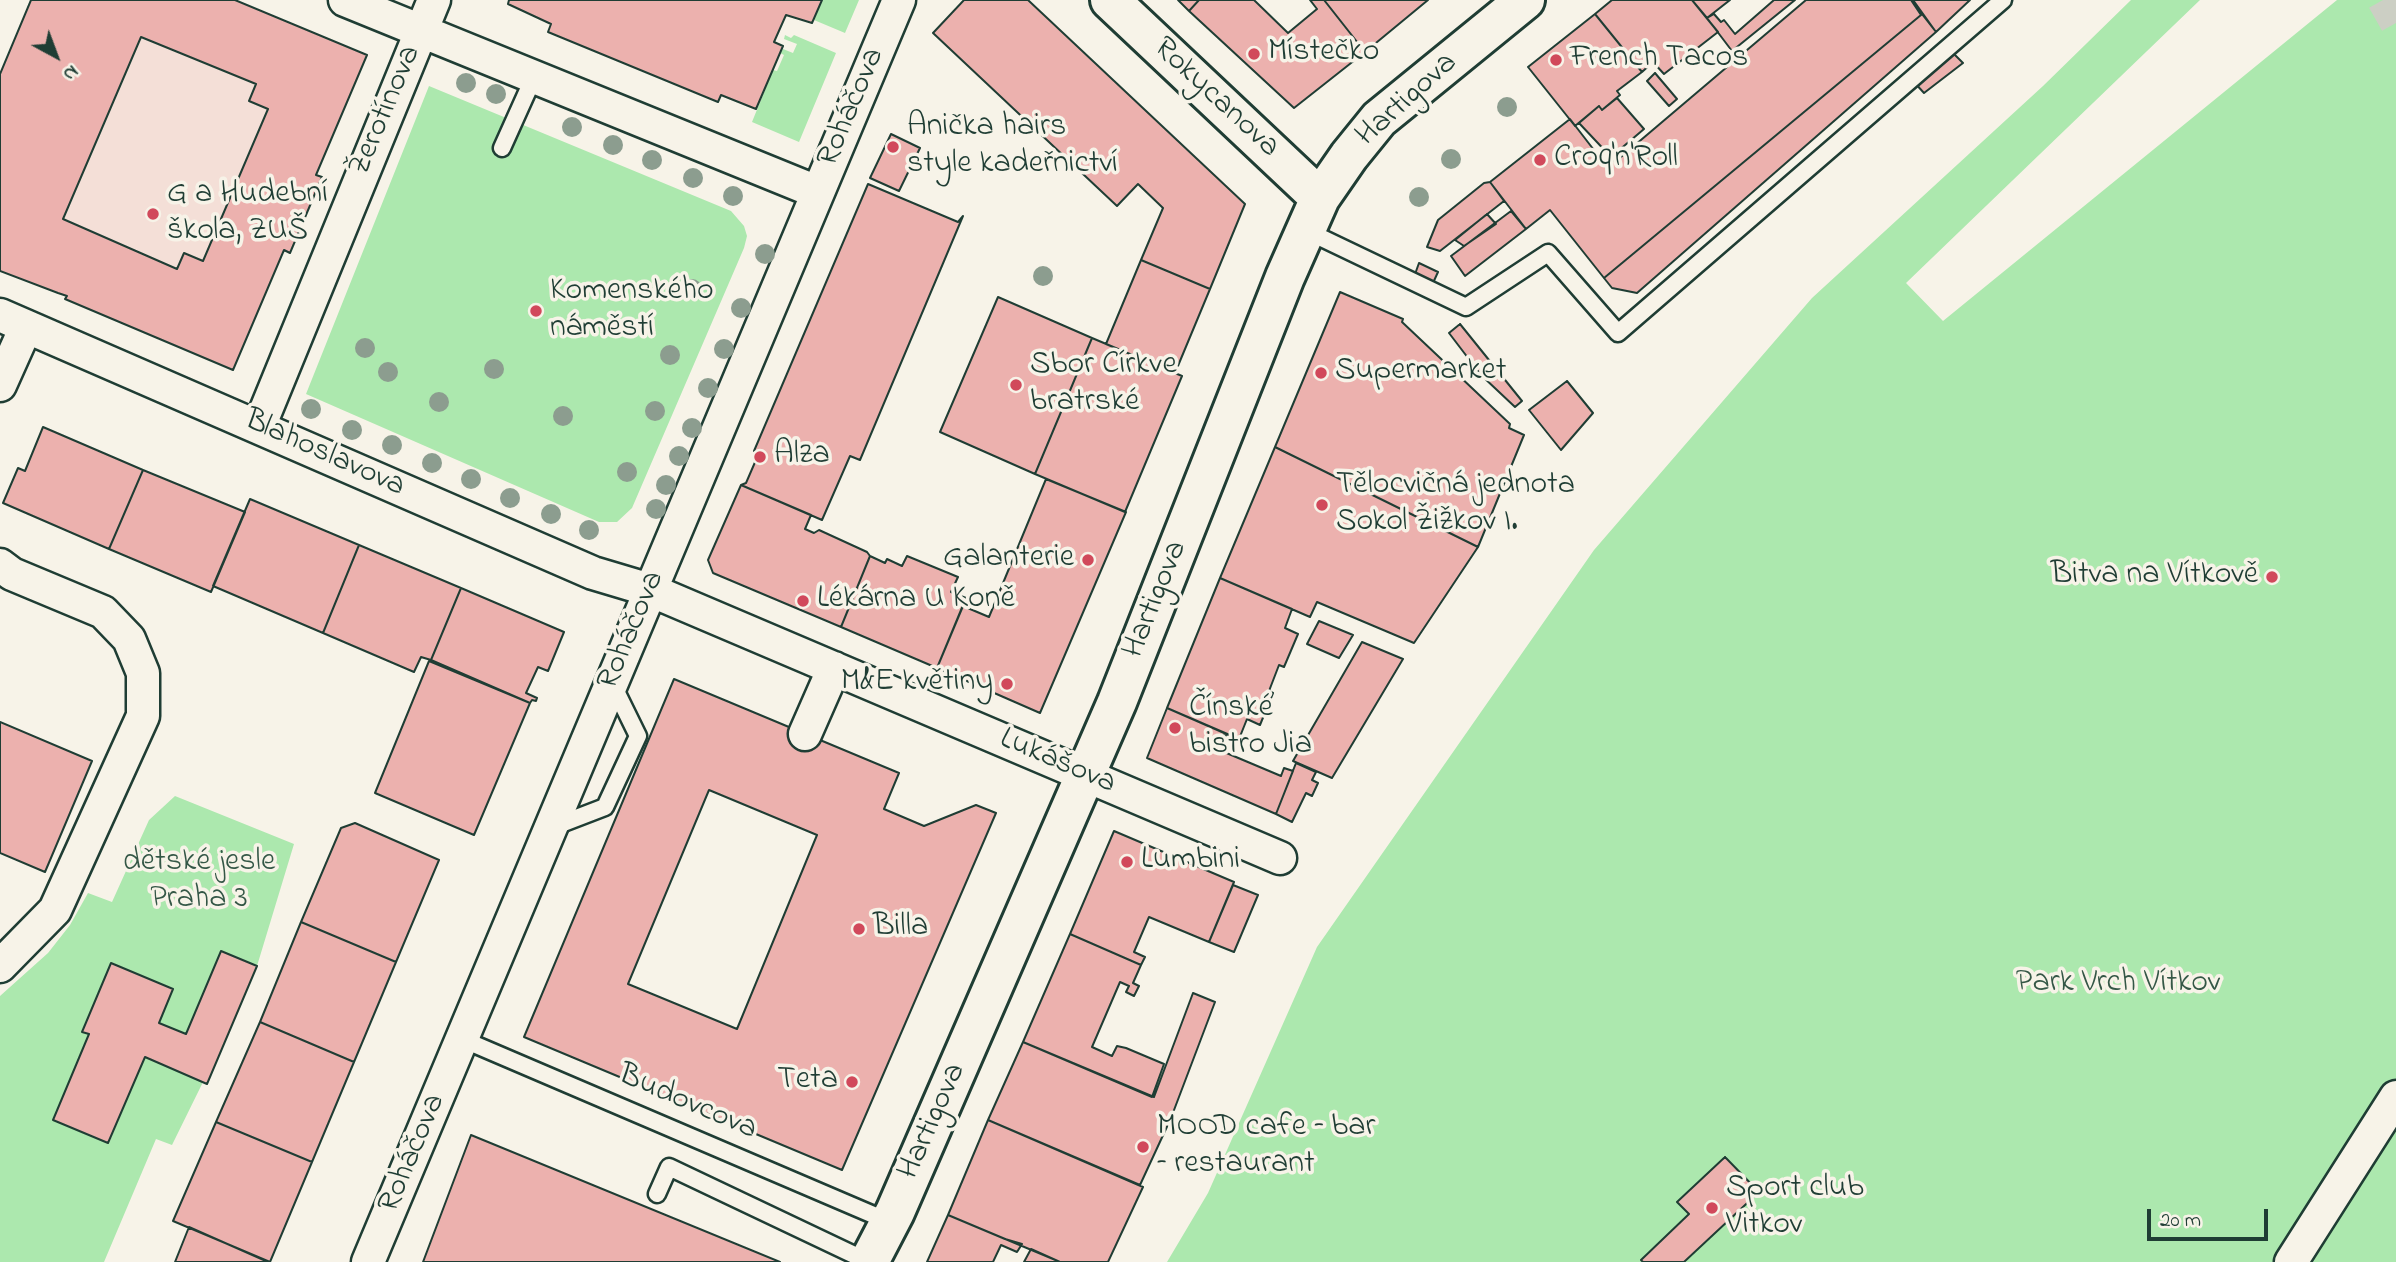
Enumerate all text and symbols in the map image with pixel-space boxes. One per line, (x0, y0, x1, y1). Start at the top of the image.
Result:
north arrow (21, 21, 91, 91)
street label: Rokycanova (1144, 31, 1286, 167)
place label: Místečko (1268, 35, 1379, 73)
street label: Žerotínova (342, 40, 432, 182)
place label: French Tacos (1570, 41, 1748, 79)
street label: Roháčova (811, 43, 895, 173)
marker: Místečko (1246, 46, 1262, 62)
street label: Hartigova (1349, 46, 1467, 156)
marker: French Tacos (1548, 52, 1564, 68)
text: N (56, 58, 84, 87)
place label: Anička hairs style kadeřnictví (907, 110, 1118, 185)
marker: Anička hairs style kadeřnictví (885, 139, 901, 155)
place label: Croq'n'Roll (1554, 141, 1678, 179)
marker: Croq'n'Roll (1532, 152, 1548, 168)
place label: G a Hudební škola, ZUŠ (167, 177, 328, 252)
marker: G a Hudební škola, ZUŠ (145, 206, 161, 222)
place label: Komenského náměstí (550, 274, 714, 349)
marker: Komenského náměstí (528, 303, 544, 319)
place label: Sbor Církve bratrské (1030, 348, 1177, 423)
place label: Supermarket (1335, 354, 1507, 392)
marker: Supermarket (1313, 365, 1329, 381)
marker: Sbor Církve bratrské (1008, 377, 1024, 393)
street label: Blahoslavova (238, 403, 410, 507)
place label: Alza (774, 438, 830, 476)
marker: Alza (752, 449, 768, 465)
place label: Tělocvičná jednota Sokol Žižkov I. (1336, 468, 1575, 543)
marker: Tělocvičná jednota Sokol Žižkov I. (1314, 497, 1330, 513)
street label: Hartigova (1116, 536, 1198, 664)
place label: Galanterie (943, 541, 1074, 579)
marker: Galanterie (1080, 552, 1096, 568)
place label: Bitva na Vítkově (2051, 558, 2258, 596)
street label: Roháčova (591, 566, 675, 696)
marker: Bitva na Vítkově (2264, 569, 2280, 585)
place label: Lékárna U Koně (817, 582, 1015, 620)
marker: Lékárna U Koně (795, 593, 811, 609)
place label: M&E květiny (841, 665, 993, 703)
marker: M&E květiny (999, 676, 1015, 692)
place label: Čínské bistro Jia (1189, 691, 1312, 766)
marker: Čínské bistro Jia (1167, 720, 1183, 736)
street label: Lukášova (993, 721, 1121, 805)
place label: Lumbini (1141, 843, 1240, 881)
park label: dětské jesle Praha 3 (123, 845, 275, 920)
marker: Lumbini (1119, 854, 1135, 870)
place label: Billa (873, 910, 928, 948)
marker: Billa (851, 921, 867, 937)
park label: Park Vrch Vítkov (2016, 966, 2220, 1004)
street label: Budovcova (612, 1058, 762, 1150)
street label: Hartigova (891, 1058, 977, 1186)
place label: Teta (777, 1063, 838, 1101)
marker: Teta (844, 1074, 860, 1090)
street label: Roháčova (372, 1089, 456, 1219)
place label: MOOD cafe – bar – restaurant (1157, 1110, 1375, 1185)
marker: MOOD cafe – bar – restaurant (1135, 1139, 1151, 1155)
place label: Sport club Vitkov (1726, 1171, 1864, 1246)
scale bar (2151, 1196, 2272, 1240)
marker: Sport club Vitkov (1704, 1200, 1720, 1216)
text: 20 m (2160, 1206, 2201, 1236)

